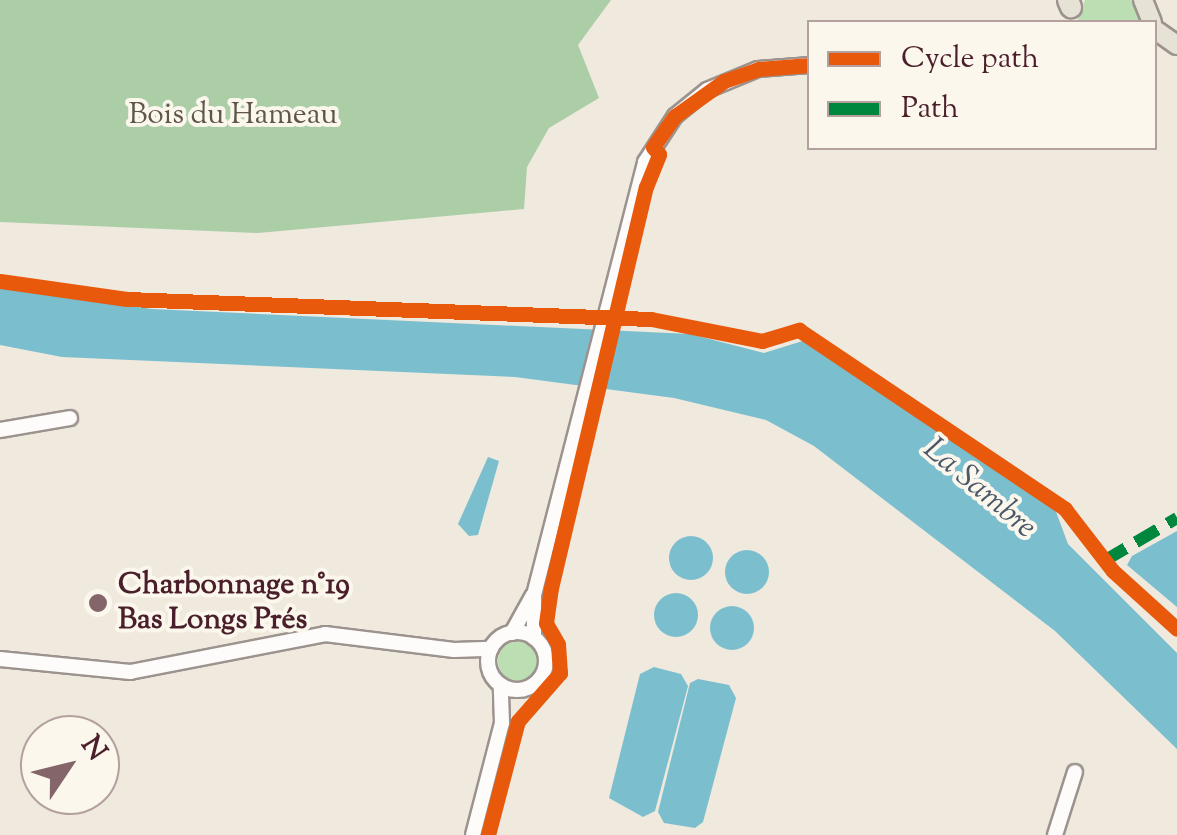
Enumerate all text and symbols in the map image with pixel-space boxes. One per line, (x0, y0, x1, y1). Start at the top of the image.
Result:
legend (807, 20, 1157, 150)
text: Cycle path (901, 38, 1039, 81)
text: Path (901, 88, 959, 131)
park label: Bois du Hameau (128, 98, 338, 134)
water label: La Sambre (915, 431, 1043, 547)
place label: Charbonnage n°19 Bas Longs Prés (118, 568, 350, 638)
marker: Charbonnage n°19 Bas Longs Prés (87, 592, 109, 614)
north arrow (20, 715, 120, 815)
text: N (70, 728, 116, 770)

